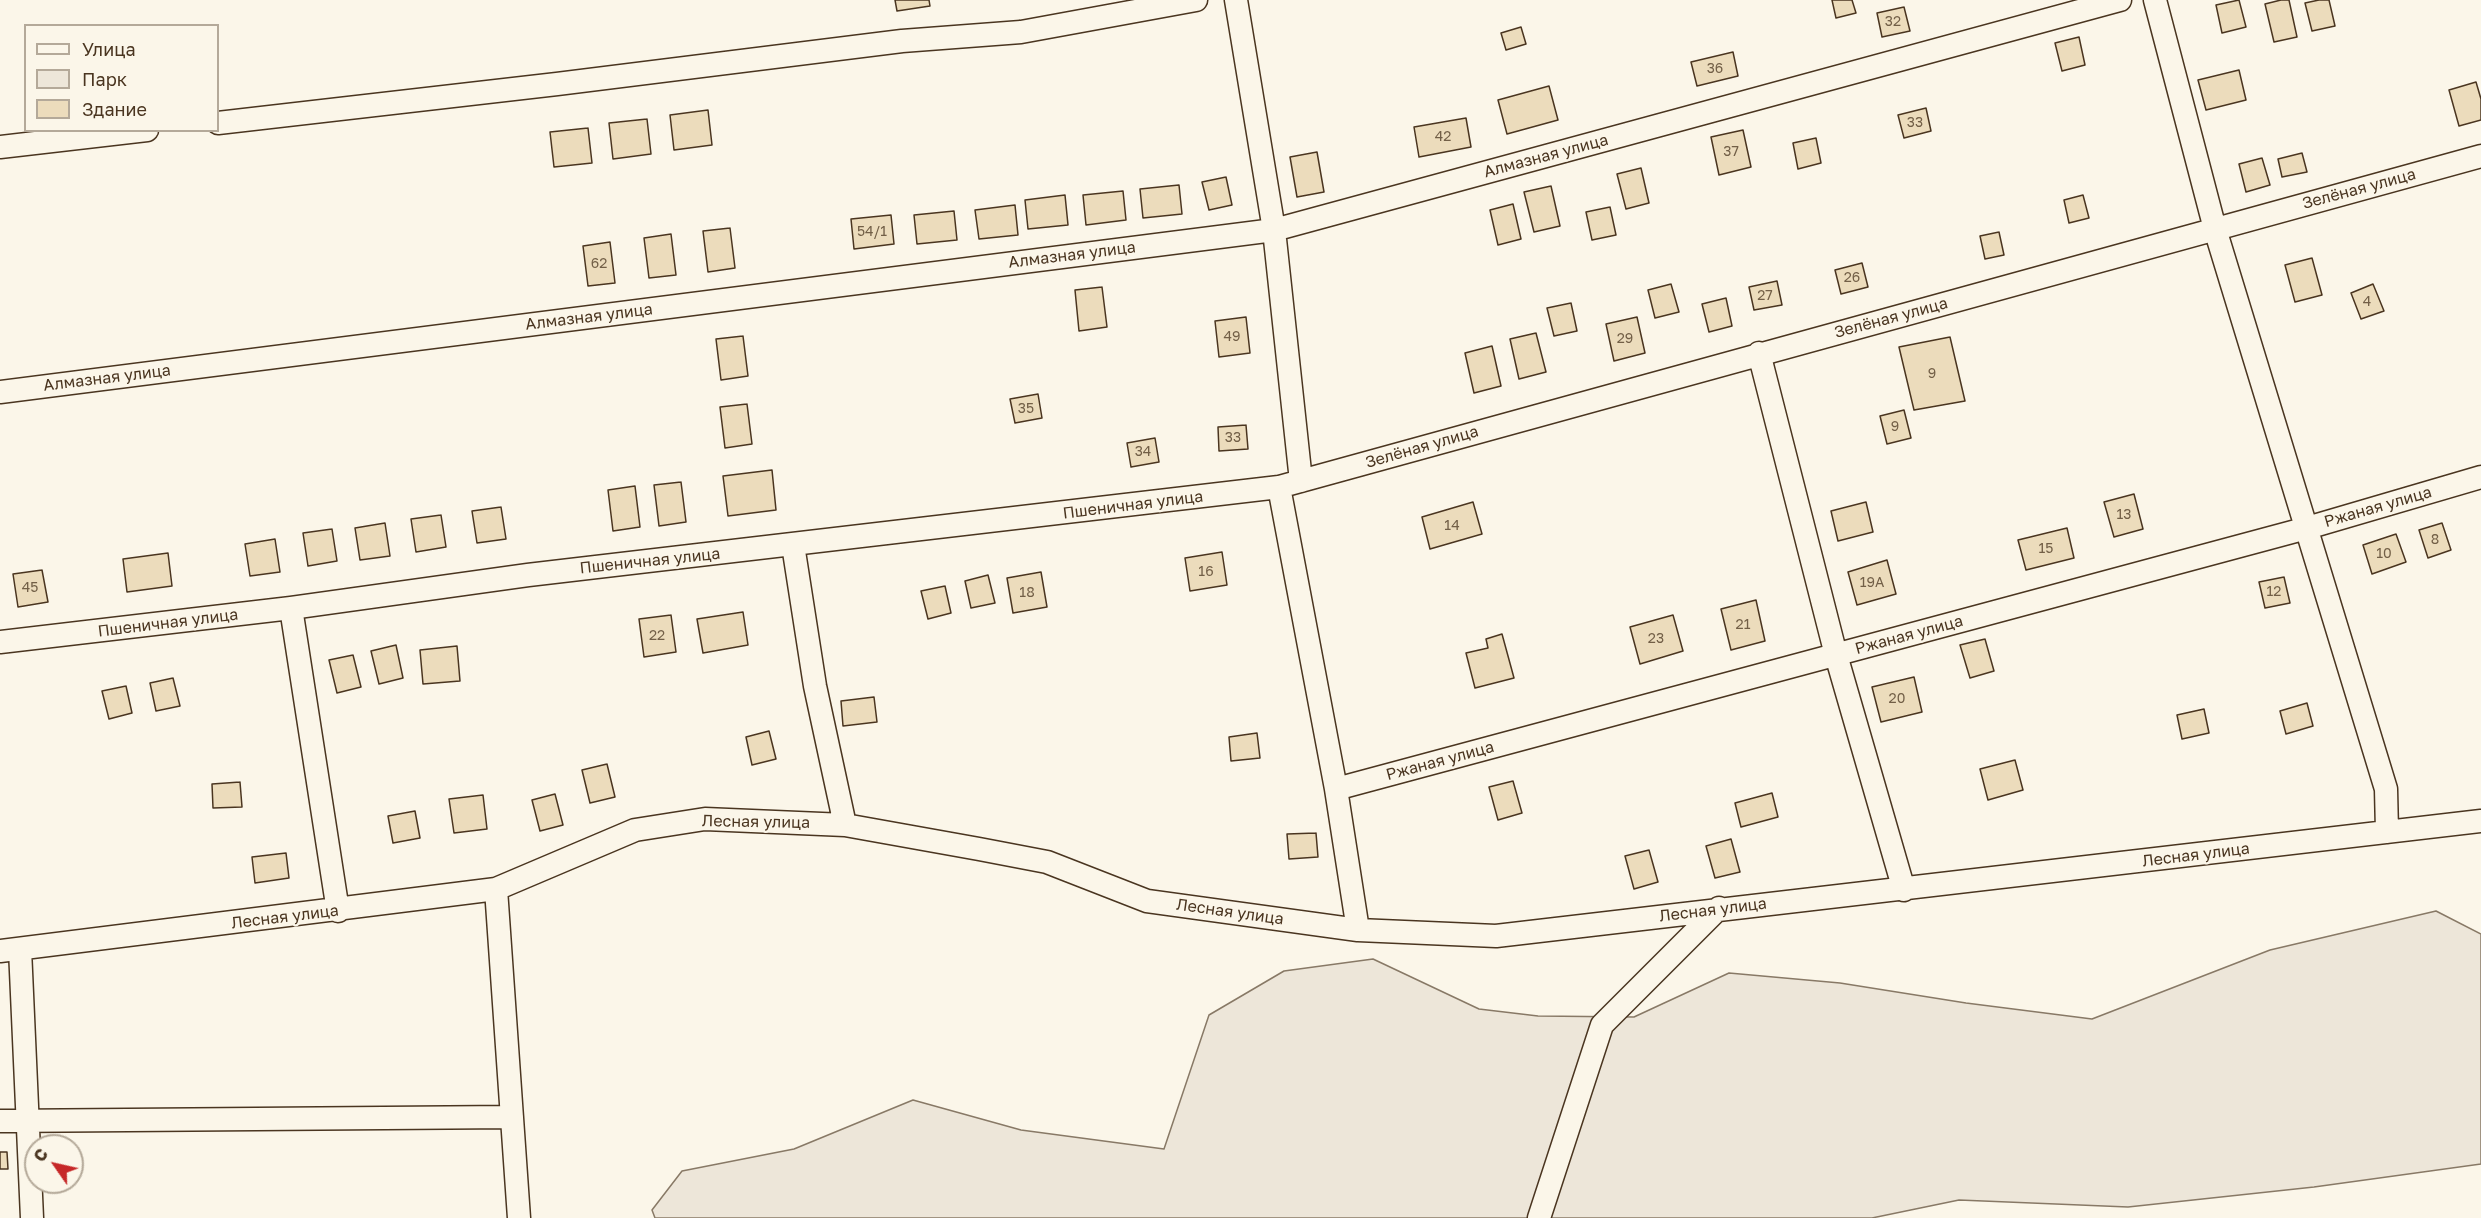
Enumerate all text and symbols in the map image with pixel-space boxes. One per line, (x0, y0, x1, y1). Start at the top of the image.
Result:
house number: 32 (1885, 14, 1901, 30)
legend (24, 24, 219, 132)
text: Улица (82, 38, 136, 60)
house number: 36 (1707, 61, 1723, 77)
text: Парк (82, 68, 127, 90)
text: Здание (82, 98, 147, 120)
house number: 33 (1907, 115, 1923, 131)
house number: 42 (1435, 129, 1451, 145)
street label: Алмазная улица (1482, 130, 1610, 182)
house number: 37 (1723, 144, 1739, 160)
street label: Зелёная улица (2300, 165, 2418, 213)
house number: 54/1 (857, 224, 887, 240)
street label: Алмазная улица (1007, 238, 1137, 272)
house number: 62 (591, 256, 607, 272)
house number: 26 (1844, 270, 1860, 286)
house number: 27 (1757, 288, 1773, 304)
street label: Зелёная улица (1832, 294, 1950, 342)
house number: 4 (2363, 294, 2371, 310)
street label: Алмазная улица (524, 300, 654, 334)
house number: 49 (1223, 329, 1241, 345)
house number: 29 (1617, 331, 1633, 347)
street label: Алмазная улица (42, 361, 172, 395)
house number: 9 (1928, 366, 1936, 382)
house number: 35 (1018, 401, 1034, 417)
house number: 9 (1891, 419, 1899, 435)
street label: Зелёная улица (1363, 422, 1481, 472)
house number: 33 (1225, 430, 1241, 446)
house number: 34 (1135, 444, 1151, 460)
street label: Ржаная улица (2322, 482, 2434, 532)
street label: Пшеничная улица (1062, 487, 1204, 523)
house number: 13 (2117, 507, 2131, 523)
house number: 14 (1444, 518, 1460, 534)
house number: 8 (2431, 532, 2439, 548)
house number: 15 (2039, 541, 2053, 557)
street label: Пшеничная улица (579, 544, 721, 578)
house number: 10 (2376, 546, 2392, 562)
house number: 16 (1198, 564, 1214, 580)
house number: 19А (1860, 575, 1884, 591)
house number: 45 (22, 580, 38, 596)
house number: 12 (2267, 584, 2281, 600)
house number: 18 (1019, 585, 1035, 601)
street label: Пшеничная улица (97, 605, 239, 641)
street label: Ржаная улица (1853, 611, 1965, 659)
house number: 21 (1736, 617, 1750, 633)
house number: 22 (649, 628, 665, 644)
house number: 23 (1648, 631, 1664, 647)
house number: 20 (1889, 691, 1905, 707)
street label: Ржаная улица (1384, 737, 1496, 785)
street label: Лесная улица (702, 811, 810, 833)
street label: Лесная улица (2141, 839, 2251, 871)
street label: Лесная улица (1658, 894, 1768, 926)
street label: Лесная улица (1175, 895, 1285, 929)
street label: Лесная улица (230, 901, 340, 933)
north arrow (24, 1134, 84, 1194)
text: С (29, 1145, 52, 1165)

